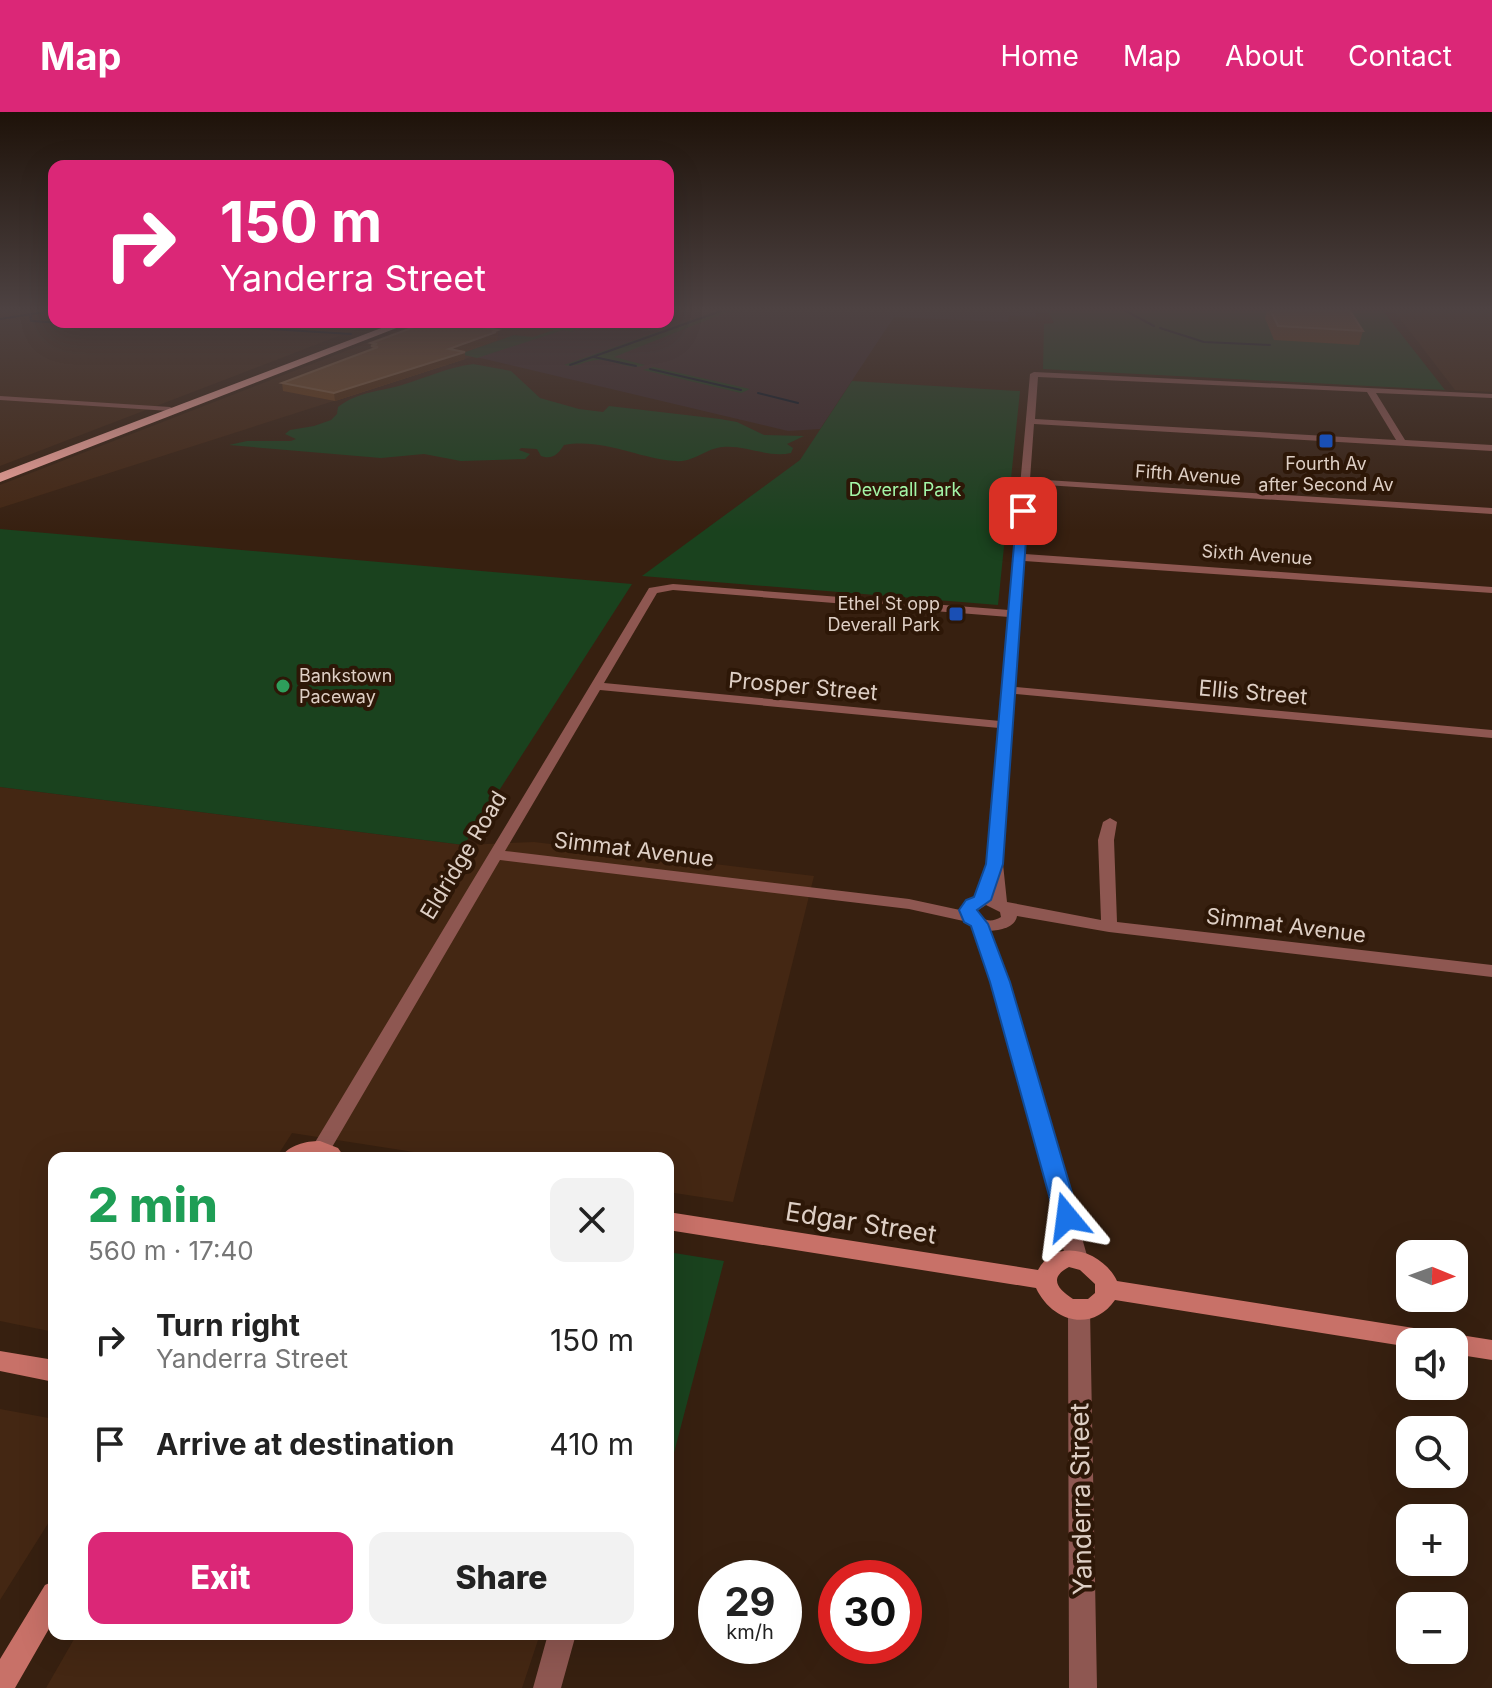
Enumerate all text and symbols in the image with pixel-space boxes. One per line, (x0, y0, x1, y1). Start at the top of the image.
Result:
text: Map (40, 33, 121, 79)
text: Home (1000, 39, 1079, 73)
text: Map (1123, 39, 1181, 73)
text: About (1225, 39, 1304, 73)
text: Contact (1348, 39, 1452, 73)
text: 150 m (220, 188, 382, 256)
icon: right (88, 192, 192, 296)
text: Yanderra Street (220, 256, 486, 300)
marker: Fourth Av after Second Av (1317, 432, 1335, 450)
place label: Fourth Av after Second Av (1258, 453, 1394, 495)
street label: Fifth Avenue (1135, 460, 1242, 489)
pin (989, 477, 1057, 545)
park label: Deverall Park (849, 479, 961, 500)
icon: arrive (1001, 489, 1045, 533)
street label: Sixth Avenue (1201, 540, 1313, 569)
place label: Ethel St opp Deverall Park (827, 593, 940, 635)
marker: Ethel St opp Deverall Park (947, 605, 965, 623)
place label: Bankstown Paceway (299, 665, 392, 707)
street label: Prosper Street (727, 667, 879, 705)
street label: Ellis Street (1198, 674, 1308, 710)
marker: Bankstown Paceway (274, 677, 292, 695)
street label: Eldridge Road (415, 786, 511, 924)
street label: Simmat Avenue (553, 826, 715, 872)
street label: Simmat Avenue (1205, 902, 1367, 948)
text: 2 min (88, 1175, 218, 1234)
position arrow (1025, 1175, 1109, 1259)
button: close (550, 1178, 634, 1262)
street label: Edgar Street (783, 1195, 939, 1250)
text: 560 m · 17:40 (88, 1235, 254, 1266)
north arrow (1396, 1240, 1468, 1312)
map controls (1396, 1240, 1468, 1664)
text: Turn right (156, 1307, 300, 1343)
icon: right (88, 1318, 132, 1362)
text: 150 m (550, 1322, 634, 1358)
button: sound (1396, 1328, 1468, 1400)
text: Yanderra Street (156, 1343, 348, 1374)
street label: Yanderra Street (1063, 1403, 1098, 1595)
button: search (1396, 1416, 1468, 1488)
icon: arrive (88, 1422, 132, 1466)
text: Arrive at destination (156, 1426, 454, 1462)
text: 410 m (549, 1426, 634, 1462)
button: + (1396, 1504, 1468, 1576)
button: Exit (88, 1532, 353, 1624)
button: Share (369, 1532, 634, 1624)
speed limit sign: 30 (818, 1560, 922, 1664)
text: 29 (724, 1577, 776, 1626)
button: − (1396, 1592, 1468, 1664)
text: km/h (726, 1620, 774, 1644)

